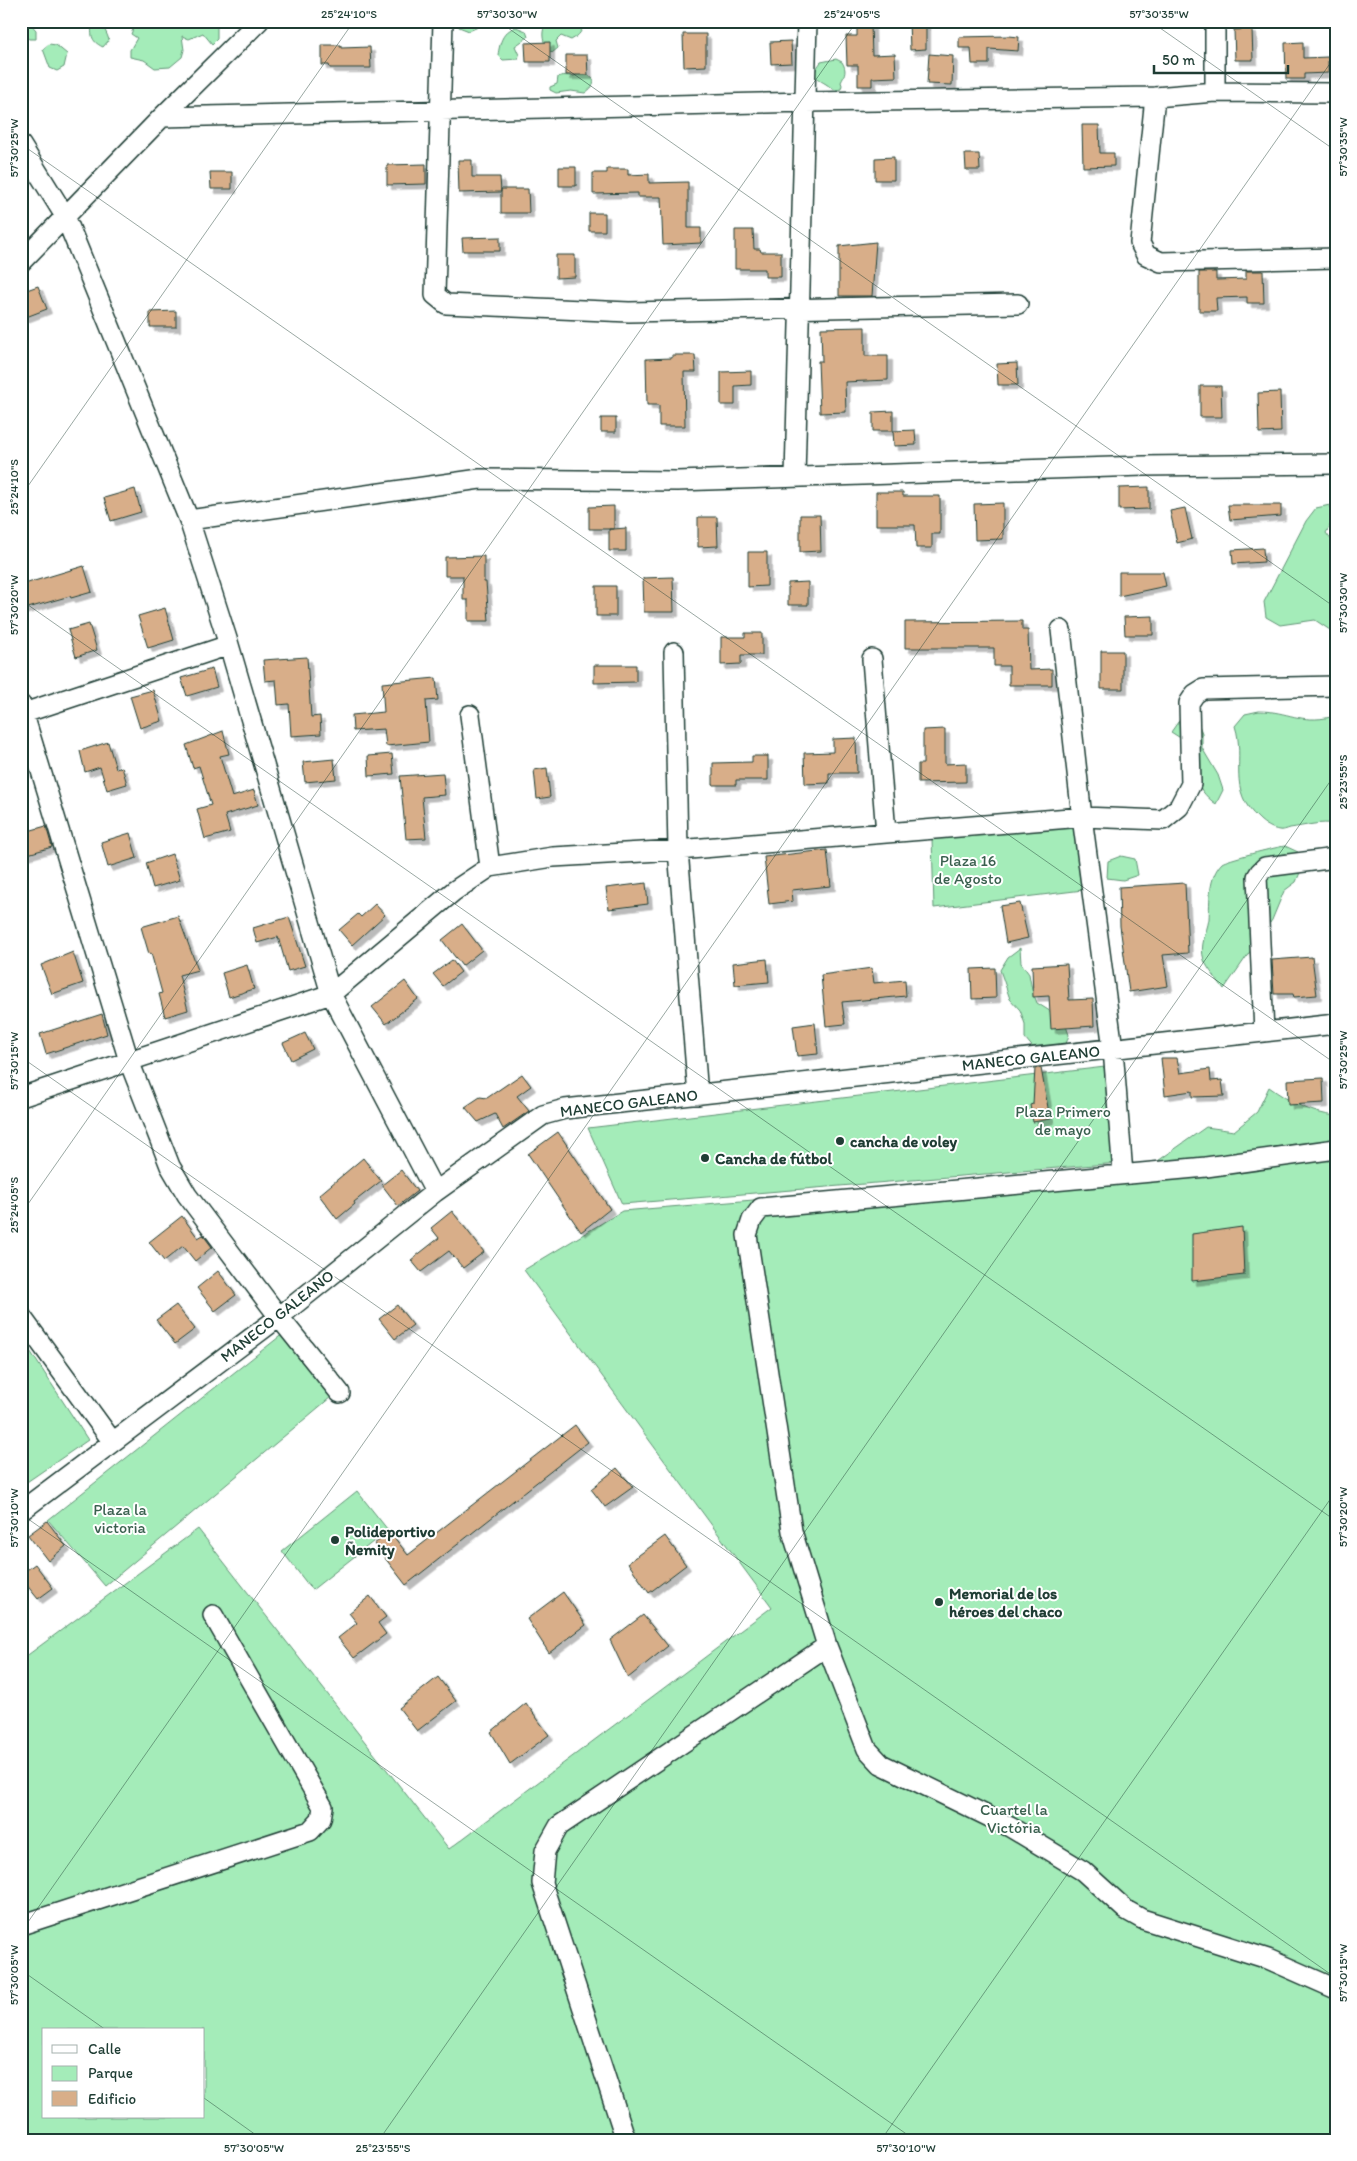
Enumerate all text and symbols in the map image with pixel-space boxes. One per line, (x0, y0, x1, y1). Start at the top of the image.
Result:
text: 25°24'10"S (321, 7, 377, 21)
text: 57°30'30"W (477, 7, 537, 21)
text: 25°24'05"S (824, 7, 881, 21)
text: 57°30'35"W (1129, 7, 1189, 21)
scale bar (1154, 42, 1288, 74)
text: 50 m (1162, 51, 1195, 69)
text: 57°30'35"W (1336, 117, 1350, 177)
text: 57°30'25"W (7, 118, 21, 178)
text: 25°24'10"S (7, 459, 21, 515)
text: 57°30'30"W (1336, 573, 1350, 633)
text: 57°30'20"W (7, 575, 21, 635)
text: 25°23'55"S (1336, 754, 1350, 809)
park label: Plaza 16 de Agosto (934, 851, 1002, 888)
text: 57°30'25"W (1336, 1030, 1350, 1090)
text: 57°30'15"W (7, 1032, 21, 1090)
street label: MANECO GALEANO (961, 1041, 1101, 1075)
street label: MANECO GALEANO (559, 1085, 699, 1121)
park label: Plaza Primero de mayo (1015, 1102, 1111, 1139)
place label: cancha de voley (850, 1132, 958, 1152)
marker: cancha de voley (834, 1135, 846, 1147)
place label: Cancha de fútbol (715, 1149, 832, 1168)
marker: Cancha de fútbol (699, 1152, 711, 1164)
text: 25°24'05"S (7, 1176, 21, 1233)
street label: MANECO GALEANO (216, 1266, 338, 1366)
text: 57°30'20"W (1336, 1487, 1350, 1547)
text: 57°30'10"W (7, 1488, 21, 1548)
park label: Plaza la victoria (93, 1500, 147, 1537)
place label: Polideportivo Ñemity (345, 1522, 435, 1560)
marker: Polideportivo Ñemity (329, 1534, 341, 1546)
place label: Memorial de los héroes del chaco (949, 1584, 1062, 1621)
marker: Memorial de los héroes del chaco (933, 1596, 945, 1608)
park label: Cuartel la Victória (980, 1800, 1049, 1837)
text: 57°30'15"W (1336, 1944, 1350, 2002)
text: 57°30'05"W (7, 1945, 21, 2005)
legend (42, 2028, 205, 2118)
text: Calle (88, 2040, 121, 2058)
text: Parque (88, 2064, 133, 2082)
text: Edificio (88, 2090, 136, 2108)
text: 57°30'05"W (224, 2141, 284, 2155)
text: 25°23'55"S (356, 2141, 411, 2155)
text: 57°30'10"W (876, 2141, 936, 2155)

